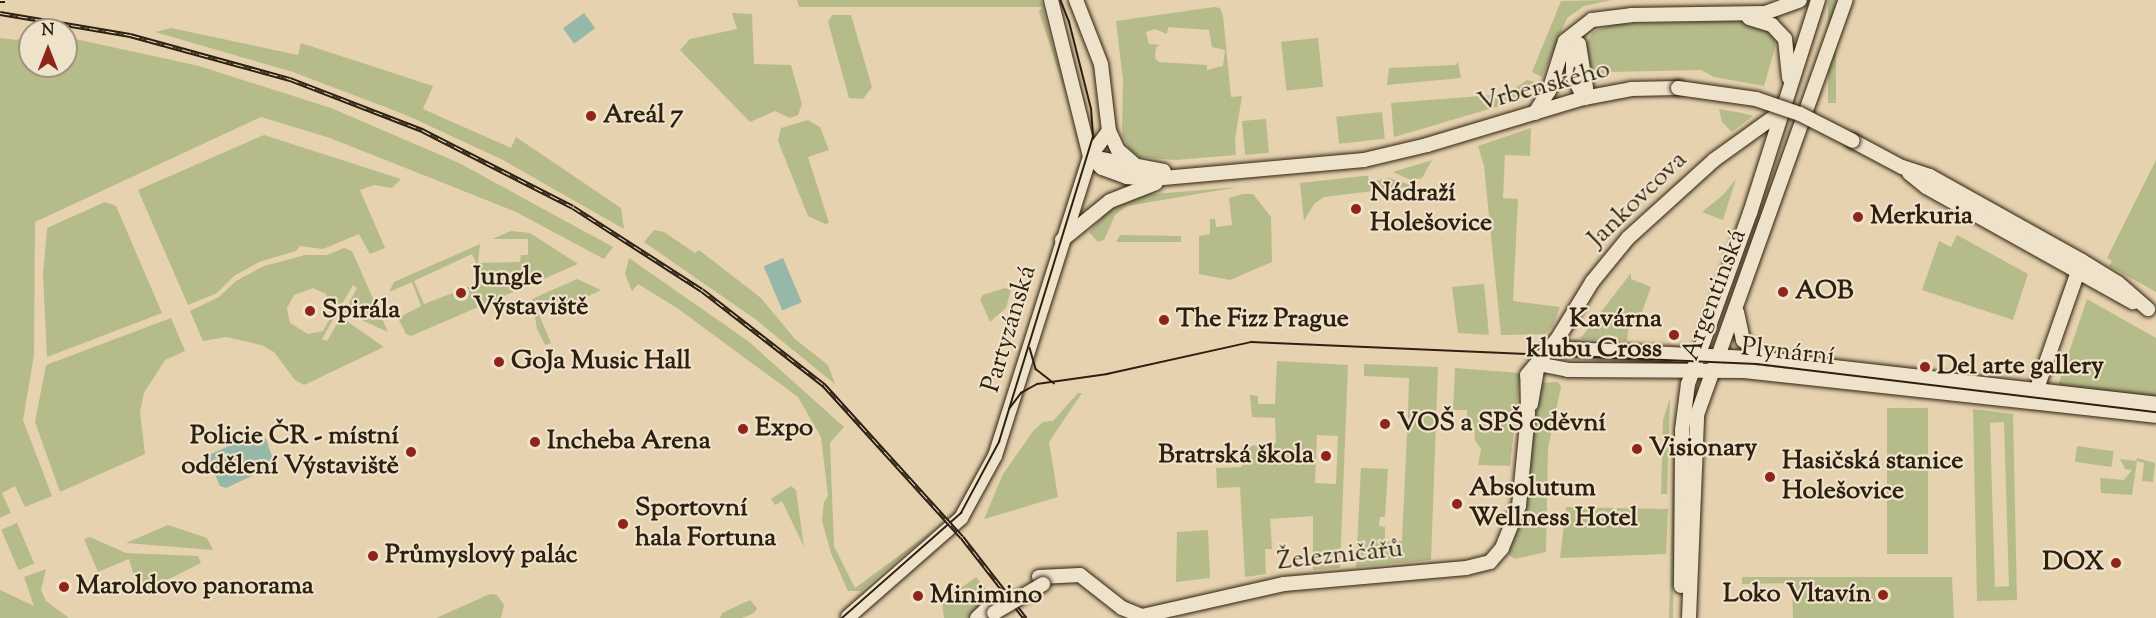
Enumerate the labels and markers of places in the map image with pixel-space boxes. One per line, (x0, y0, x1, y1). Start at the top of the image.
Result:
place label: Areál 7 (603, 100, 683, 132)
marker: Areál 7 (584, 109, 598, 123)
place label: Nádraží Holešovice (1370, 178, 1492, 240)
marker: Nádraží Holešovice (1347, 200, 1365, 218)
place label: Merkuria (1870, 201, 1973, 233)
marker: Merkuria (1851, 210, 1865, 224)
place label: Jungle Výstaviště (473, 262, 588, 324)
place label: AOB (1795, 276, 1853, 308)
marker: AOB (1776, 285, 1790, 299)
marker: Jungle Výstaviště (454, 286, 468, 300)
place label: Spirála (322, 295, 400, 327)
marker: Spirála (303, 304, 317, 318)
place label: The Fizz Prague (1176, 304, 1349, 336)
place label: Kavárna klubu Cross (1526, 304, 1662, 366)
marker: The Fizz Prague (1157, 313, 1171, 327)
marker: Kavárna klubu Cross (1667, 328, 1681, 342)
place label: GoJa Music Hall (511, 346, 691, 378)
place label: Del arte gallery (1937, 351, 2104, 383)
marker: GoJa Music Hall (492, 355, 506, 369)
marker: Del arte gallery (1918, 360, 1932, 374)
place label: VOŠ a SPŠ oděvní (1397, 408, 1606, 440)
place label: Expo (755, 413, 813, 445)
marker: VOŠ a SPŠ oděvní (1378, 417, 1392, 431)
place label: Policie ČR - místní oddělení Výstaviště (181, 421, 399, 482)
marker: Expo (736, 422, 750, 436)
place label: Incheba Arena (547, 426, 711, 458)
place label: Visionary (1649, 433, 1757, 465)
marker: Incheba Arena (528, 435, 542, 449)
place label: Bratrská škola (1158, 440, 1314, 472)
marker: Visionary (1630, 442, 1644, 456)
marker: Policie ČR - místní oddělení Výstaviště (404, 445, 418, 459)
place label: Hasičská stanice Holešovice (1782, 446, 1963, 508)
marker: Bratrská škola (1319, 449, 1333, 463)
marker: Hasičská stanice Holešovice (1763, 470, 1777, 484)
place label: Absolutum Wellness Hotel (1469, 473, 1638, 534)
place label: Sportovní hala Fortuna (635, 493, 776, 554)
marker: Absolutum Wellness Hotel (1450, 497, 1464, 511)
marker: Sportovní hala Fortuna (616, 517, 630, 531)
place label: Průmyslový palác (385, 540, 578, 572)
place label: DOX (2042, 547, 2104, 579)
marker: Průmyslový palác (366, 549, 380, 563)
marker: DOX (2109, 556, 2123, 570)
place label: Maroldovo panorama (76, 571, 314, 603)
place label: Loko Vltavín (1723, 579, 1871, 611)
marker: Maroldovo panorama (57, 580, 71, 594)
place label: Minimino (930, 580, 1042, 612)
marker: Loko Vltavín (1876, 588, 1890, 602)
marker: Minimino (911, 589, 925, 603)

